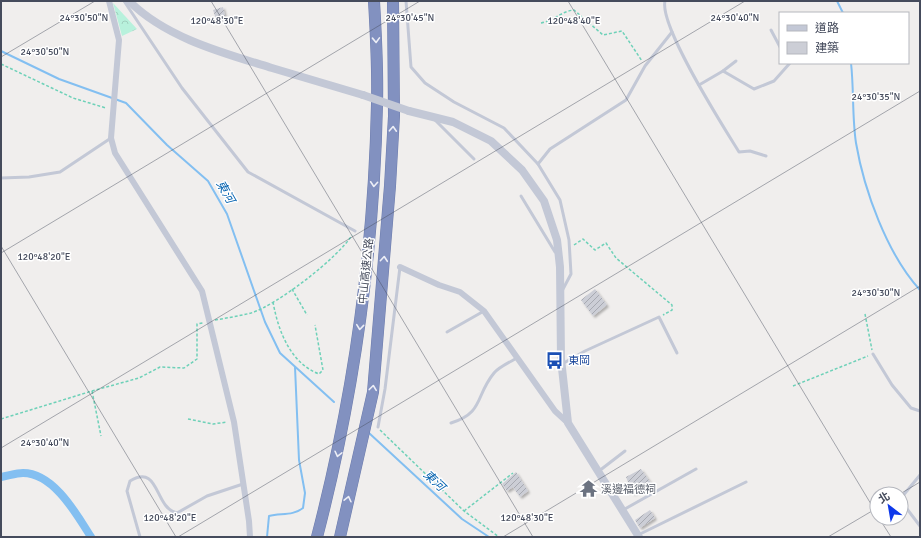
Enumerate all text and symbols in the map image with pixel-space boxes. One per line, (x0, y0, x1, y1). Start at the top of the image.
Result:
text: 24°30'50"N (60, 12, 108, 24)
text: 24°30'45"N (386, 12, 434, 24)
text: 24°30'40"N (711, 12, 759, 24)
legend (779, 12, 909, 64)
text: 120°48'30"E (190, 15, 244, 27)
text: 120°48'40"E (547, 15, 601, 27)
text: 道路 (815, 21, 839, 36)
one-way arrow (371, 37, 380, 43)
text: 建築 (815, 41, 839, 56)
text: 24°30'50"N (21, 46, 69, 58)
text: 24°30'35"N (852, 91, 900, 103)
one-way arrow (389, 126, 397, 132)
water label: 東河 (213, 178, 238, 208)
one-way arrow (370, 181, 378, 187)
street label: 中山高速公路 (356, 238, 376, 304)
text: 120°48'20"E (17, 251, 71, 263)
one-way arrow (380, 256, 389, 262)
text: 24°30'30"N (852, 287, 900, 299)
one-way arrow (356, 324, 365, 330)
bus stop icon: 東岡 (545, 350, 565, 370)
place label: 東岡 (568, 354, 590, 367)
one-way arrow (368, 385, 377, 391)
text: 24°30'40"N (21, 437, 69, 449)
one-way arrow (334, 451, 342, 457)
water label: 東河 (420, 467, 449, 496)
temple icon: 溪邊福德祠 (578, 479, 598, 499)
place label: 溪邊福德祠 (601, 483, 656, 496)
north arrow (869, 486, 909, 526)
text: 北 (876, 489, 892, 506)
one-way arrow (344, 496, 352, 502)
text: 120°48'20"E (143, 512, 197, 524)
text: 120°48'30"E (500, 512, 554, 524)

